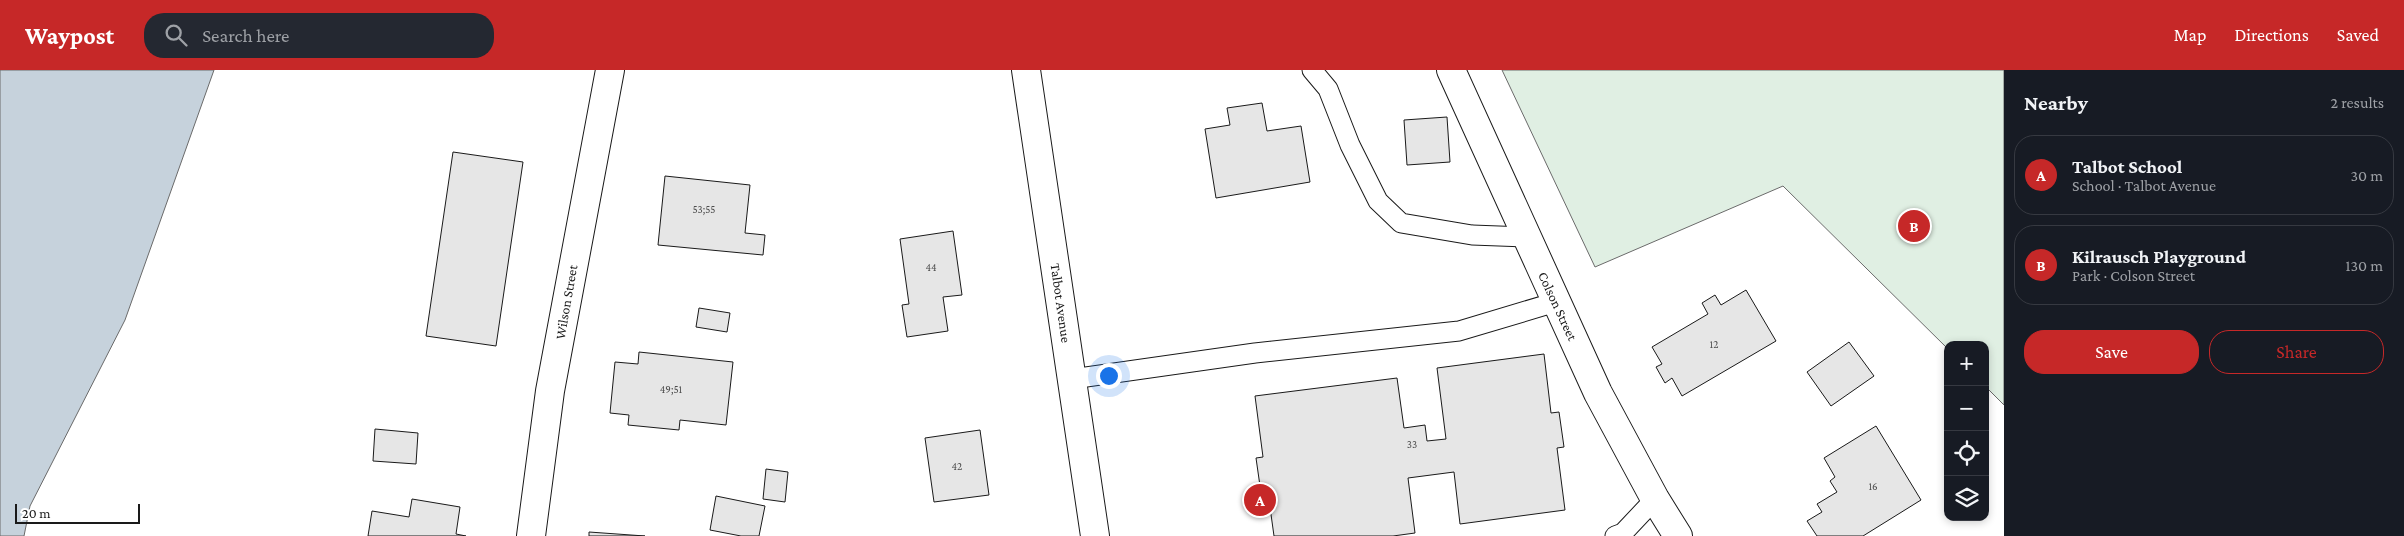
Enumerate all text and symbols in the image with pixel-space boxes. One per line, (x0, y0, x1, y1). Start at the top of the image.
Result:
search box (144, 13, 494, 58)
icon: search (162, 21, 190, 49)
text: Waypost (25, 22, 114, 49)
text: Search here (202, 25, 289, 46)
text: Map (2174, 25, 2206, 45)
text: Directions (2234, 25, 2309, 45)
text: Saved (2337, 25, 2379, 45)
text: Nearby (2024, 91, 2088, 115)
text: 2 results (2331, 94, 2384, 111)
text: Talbot School (2072, 156, 2182, 177)
text: A (2036, 167, 2046, 184)
text: 30 m (2351, 167, 2383, 184)
text: School · Talbot Avenue (2072, 177, 2216, 194)
house number: 53;55 (692, 203, 716, 216)
pin: B (1898, 207, 1930, 245)
text: Kilrausch Playground (2072, 246, 2246, 267)
text: B (2036, 257, 2046, 274)
text: 130 m (2345, 257, 2383, 274)
house number: 44 (925, 261, 937, 273)
street label: Talbot Avenue (1048, 262, 1074, 344)
street label: Wilson Street (552, 263, 580, 340)
text: Park · Colson Street (2072, 267, 2195, 284)
street label: Colson Street (1535, 269, 1581, 343)
button: Save (2024, 330, 2199, 374)
button: Share (2209, 330, 2384, 374)
house number: 12 (1710, 338, 1718, 350)
map controls (1944, 341, 1989, 521)
button: + (1944, 341, 1989, 386)
your location (1096, 363, 1122, 389)
house number: 49;51 (660, 383, 683, 396)
button: − (1944, 386, 1989, 431)
button: locate (1944, 431, 1989, 476)
house number: 33 (1407, 438, 1417, 450)
house number: 42 (952, 460, 962, 472)
button: layers (1944, 476, 1989, 521)
house number: 16 (1868, 480, 1878, 492)
pin: A (1244, 481, 1276, 519)
scale bar (15, 501, 140, 524)
text: 20 m (22, 505, 50, 521)

